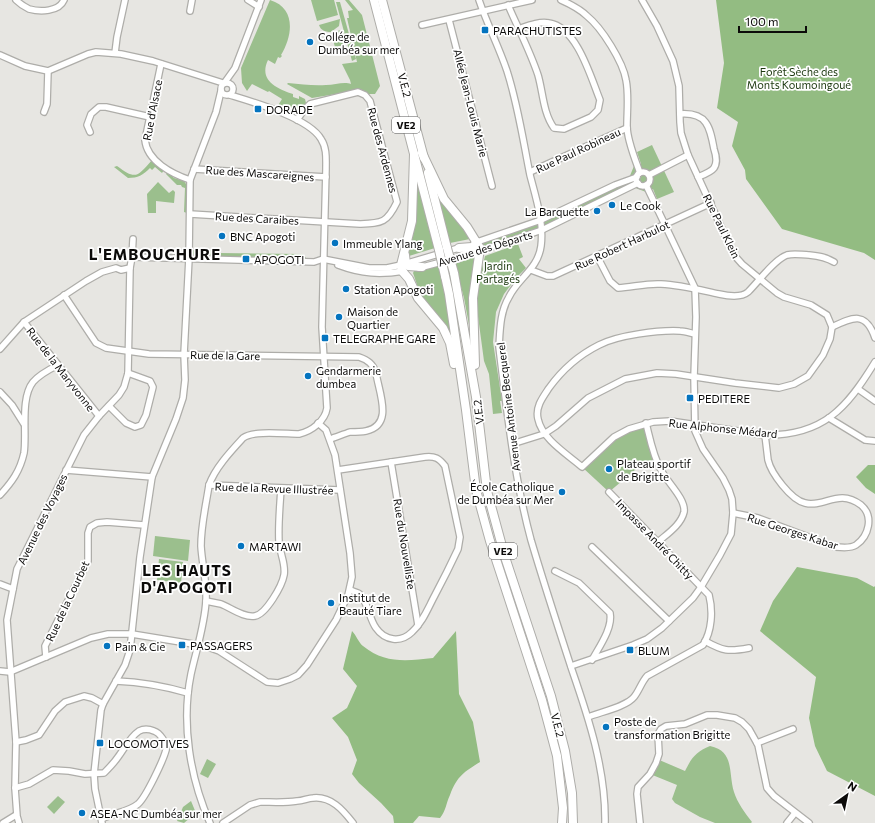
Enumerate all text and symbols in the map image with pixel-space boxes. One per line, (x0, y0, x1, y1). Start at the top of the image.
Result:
scale bar (739, 8, 806, 34)
text: 100 m (745, 14, 779, 28)
place label: PARACHUTISTES (493, 24, 582, 37)
marker: PARACHUTISTES (480, 25, 490, 35)
place label: Collége de Dumbéa sur mer (318, 30, 400, 56)
marker: Collége de Dumbéa sur mer (305, 37, 315, 47)
street label: Allée Jean-Louis Marie (450, 48, 491, 159)
park label: Forêt Sèche des Monts Koumoingoué (747, 65, 851, 91)
street label: V.E.2 (396, 71, 414, 99)
street label: Rue d'Alsace (140, 78, 164, 142)
place label: DORADE (266, 103, 313, 116)
marker: DORADE (253, 104, 263, 114)
street label: Rue des Ardennes (365, 106, 401, 194)
road number: VE2 (392, 117, 420, 133)
street label: Rue Paul Robineau (534, 125, 622, 175)
street label: Rue des Mascareignes (205, 163, 315, 183)
street label: Rue Paul Klein (701, 192, 743, 260)
place label: Le Cook (620, 199, 661, 212)
marker: Le Cook (607, 200, 617, 210)
place label: La Barquette (525, 205, 589, 218)
marker: La Barquette (592, 206, 602, 216)
street label: Rue des Caraibes (215, 209, 299, 227)
street label: Rue Robert Harbulot (573, 217, 672, 273)
street label: Avenue des Départs (436, 227, 534, 269)
place label: BNC Apogoti (230, 230, 296, 243)
marker: BNC Apogoti (217, 231, 227, 241)
place label: Immeuble Ylang (343, 237, 422, 250)
marker: Immeuble Ylang (330, 238, 340, 248)
district label: L'EMBOUCHURE (89, 245, 221, 263)
place label: APOGOTI (254, 253, 304, 266)
marker: APOGOTI (241, 254, 251, 264)
park label: Jardin Partagés (476, 259, 520, 285)
place label: Station Apogoti (354, 283, 433, 296)
marker: Station Apogoti (341, 284, 351, 294)
place label: Maison de Quartier (347, 305, 398, 331)
marker: Maison de Quartier (334, 312, 344, 322)
street label: Rue de la Maryvonne (24, 324, 98, 414)
place label: TELEGRAPHE GARE (333, 332, 436, 345)
marker: TELEGRAPHE GARE (320, 333, 330, 343)
street label: Avenue Antoine Becquerel (494, 342, 522, 472)
street label: Rue de la Gare (190, 348, 260, 362)
place label: Gendarmerie dumbea (316, 364, 381, 390)
marker: Gendarmerie dumbea (303, 371, 313, 381)
place label: PEDITERE (698, 392, 750, 405)
marker: PEDITERE (685, 393, 695, 403)
street label: V.E.2 (470, 399, 486, 425)
street label: Rue Alphonse Médard (668, 416, 778, 440)
place label: Plateau sportif de Brigitte (617, 457, 692, 483)
marker: Plateau sportif de Brigitte (604, 464, 614, 474)
street label: Avenue des Voyages (14, 472, 70, 566)
street label: Rue de la Revue Illustrée (214, 479, 334, 497)
place label: École Catholique de Dumbéa sur Mer (457, 479, 555, 506)
marker: École Catholique de Dumbéa sur Mer (557, 487, 567, 497)
street label: Impasse André Chitty (613, 496, 697, 582)
street label: Rue du Nouvelliste (391, 498, 419, 591)
street label: Rue Georges Kabar (746, 510, 841, 552)
place label: MARTAWI (249, 540, 301, 553)
marker: MARTAWI (236, 541, 246, 551)
road number: VE2 (489, 543, 517, 559)
street label: Rue de la Courbet (43, 558, 92, 643)
district label: LES HAUTS D'APOGOTI (141, 561, 233, 596)
place label: Institut de Beauté Tiare (339, 591, 402, 617)
marker: Institut de Beauté Tiare (326, 598, 336, 608)
place label: PASSAGERS (190, 639, 253, 652)
place label: Pain & Cie (115, 640, 165, 653)
marker: PASSAGERS (177, 640, 187, 650)
marker: Pain & Cie (102, 641, 112, 651)
place label: BLUM (638, 644, 670, 657)
marker: BLUM (625, 645, 635, 655)
street label: V.E.2 (549, 711, 567, 739)
place label: Poste de transformation Brigitte (614, 715, 731, 741)
marker: Poste de transformation Brigitte (601, 722, 611, 732)
place label: LOCOMOTIVES (108, 737, 189, 750)
marker: LOCOMOTIVES (95, 738, 105, 748)
north arrow (827, 775, 867, 815)
text: N (846, 778, 860, 794)
place label: ASEA-NC Dumbéa sur mer (90, 807, 223, 820)
marker: ASEA-NC Dumbéa sur mer (77, 808, 87, 818)

